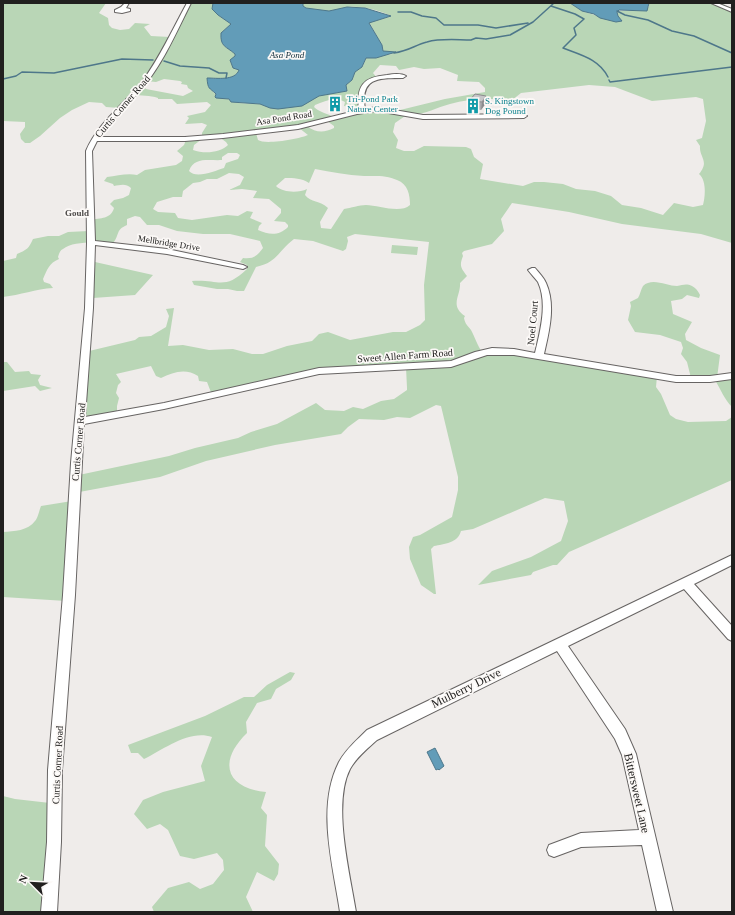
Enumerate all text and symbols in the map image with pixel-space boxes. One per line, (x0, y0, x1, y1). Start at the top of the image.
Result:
water label: Asa Pond (269, 50, 305, 60)
street label: Curtis Corner Road (93, 73, 152, 139)
place label: Tri-Pond Park Nature Center (347, 94, 398, 114)
building icon: Tri-Pond Park Nature Center (326, 95, 344, 113)
place label: S. Kingstown Dog Pound (485, 96, 535, 116)
building icon: S. Kingstown Dog Pound (464, 97, 482, 115)
street label: Asa Pond Road (256, 109, 313, 127)
district label: Gould (65, 208, 89, 218)
street label: Mellbridge Drive (137, 233, 201, 253)
street label: Noel Court (525, 300, 540, 346)
street label: Sweet Allen Farm Road (357, 347, 453, 364)
street label: Curtis Corner Road (70, 403, 87, 482)
street label: Mulberry Drive (429, 665, 503, 711)
street label: Curtis Corner Road (50, 726, 65, 804)
street label: Bittersweet Lane (621, 752, 653, 834)
north arrow (12, 863, 52, 903)
text: N (16, 873, 30, 885)

